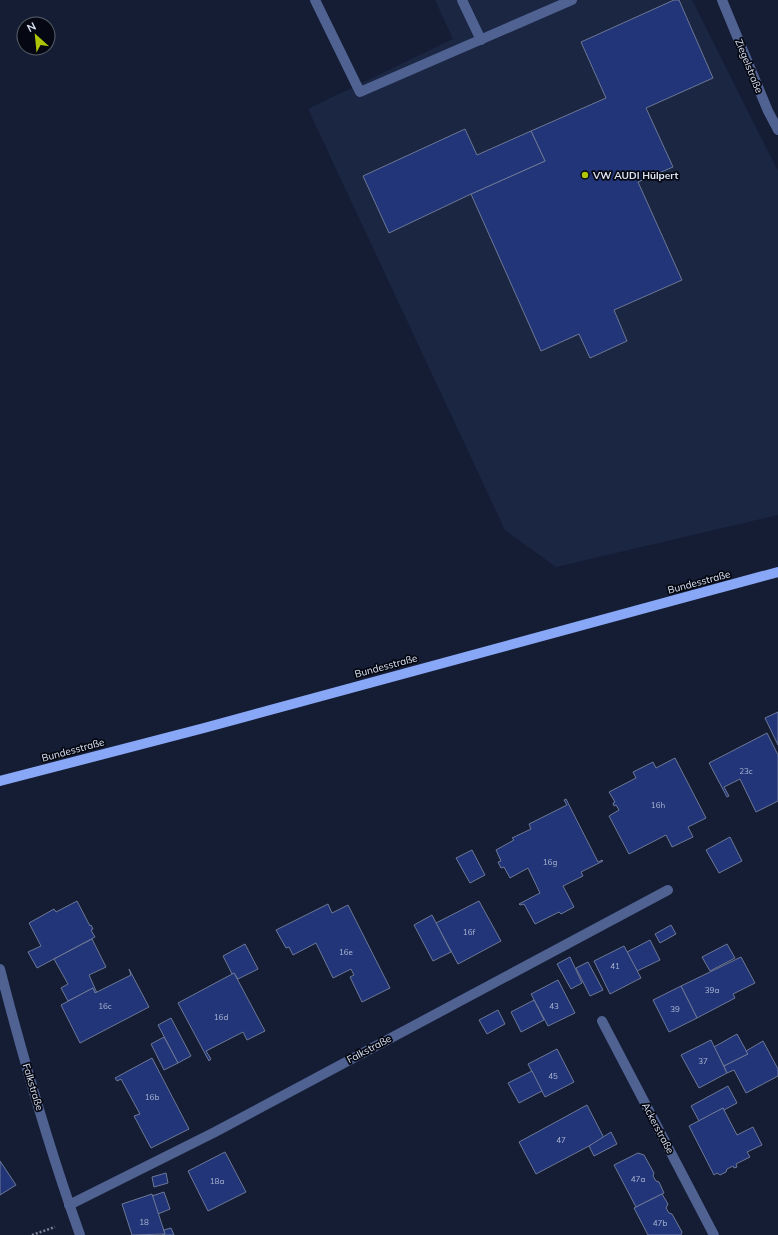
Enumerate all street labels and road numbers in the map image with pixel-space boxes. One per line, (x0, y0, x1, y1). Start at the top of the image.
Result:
street label: Ziegelstraße (732, 37, 766, 95)
street label: Bundesstraße (666, 567, 732, 597)
street label: Bundesstraße (353, 651, 419, 681)
street label: Bundesstraße (40, 735, 106, 765)
street label: Falkstraße (344, 1032, 394, 1066)
street label: Falkstraße (20, 1062, 46, 1112)
street label: Ackerstraße (639, 1100, 677, 1156)

